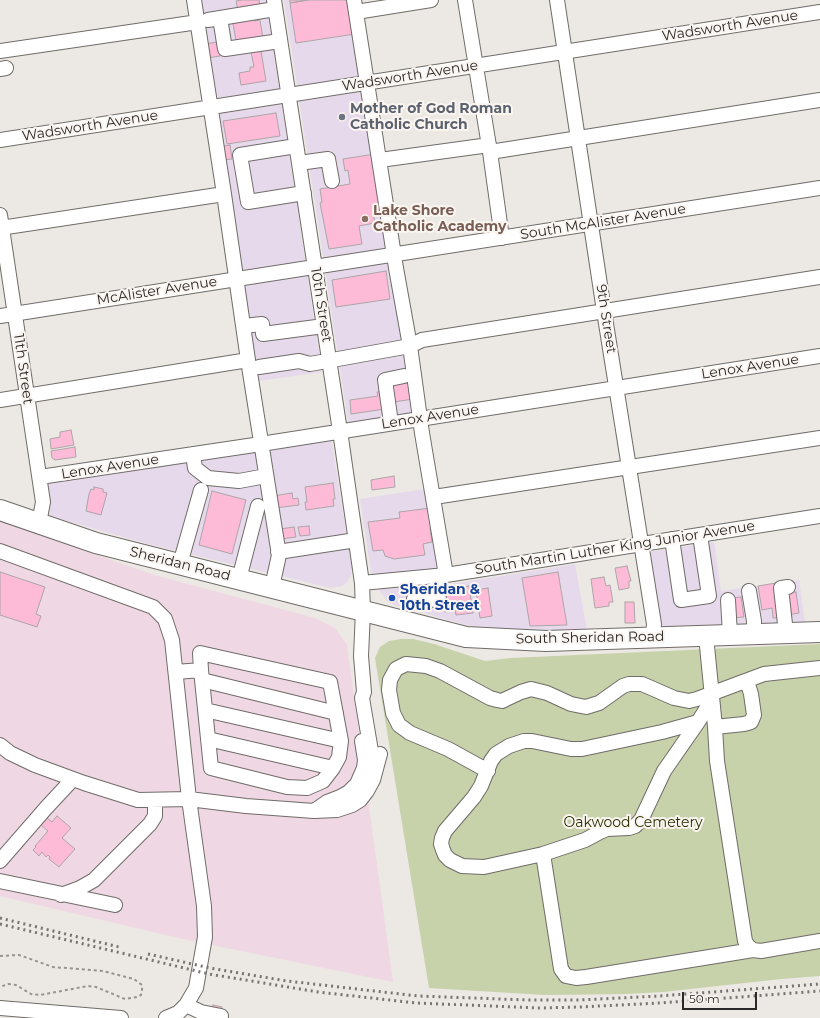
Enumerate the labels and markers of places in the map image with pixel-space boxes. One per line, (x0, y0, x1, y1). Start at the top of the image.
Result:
place label: Mother of God Roman Catholic Church (350, 101, 512, 134)
marker: Mother of God Roman Catholic Church (337, 112, 347, 122)
place label: Lake Shore Catholic Academy (373, 203, 506, 236)
marker: Lake Shore Catholic Academy (360, 214, 370, 224)
place label: Sheridan & 10th Street (400, 582, 480, 614)
marker: Sheridan & 10th Street (387, 593, 397, 603)

